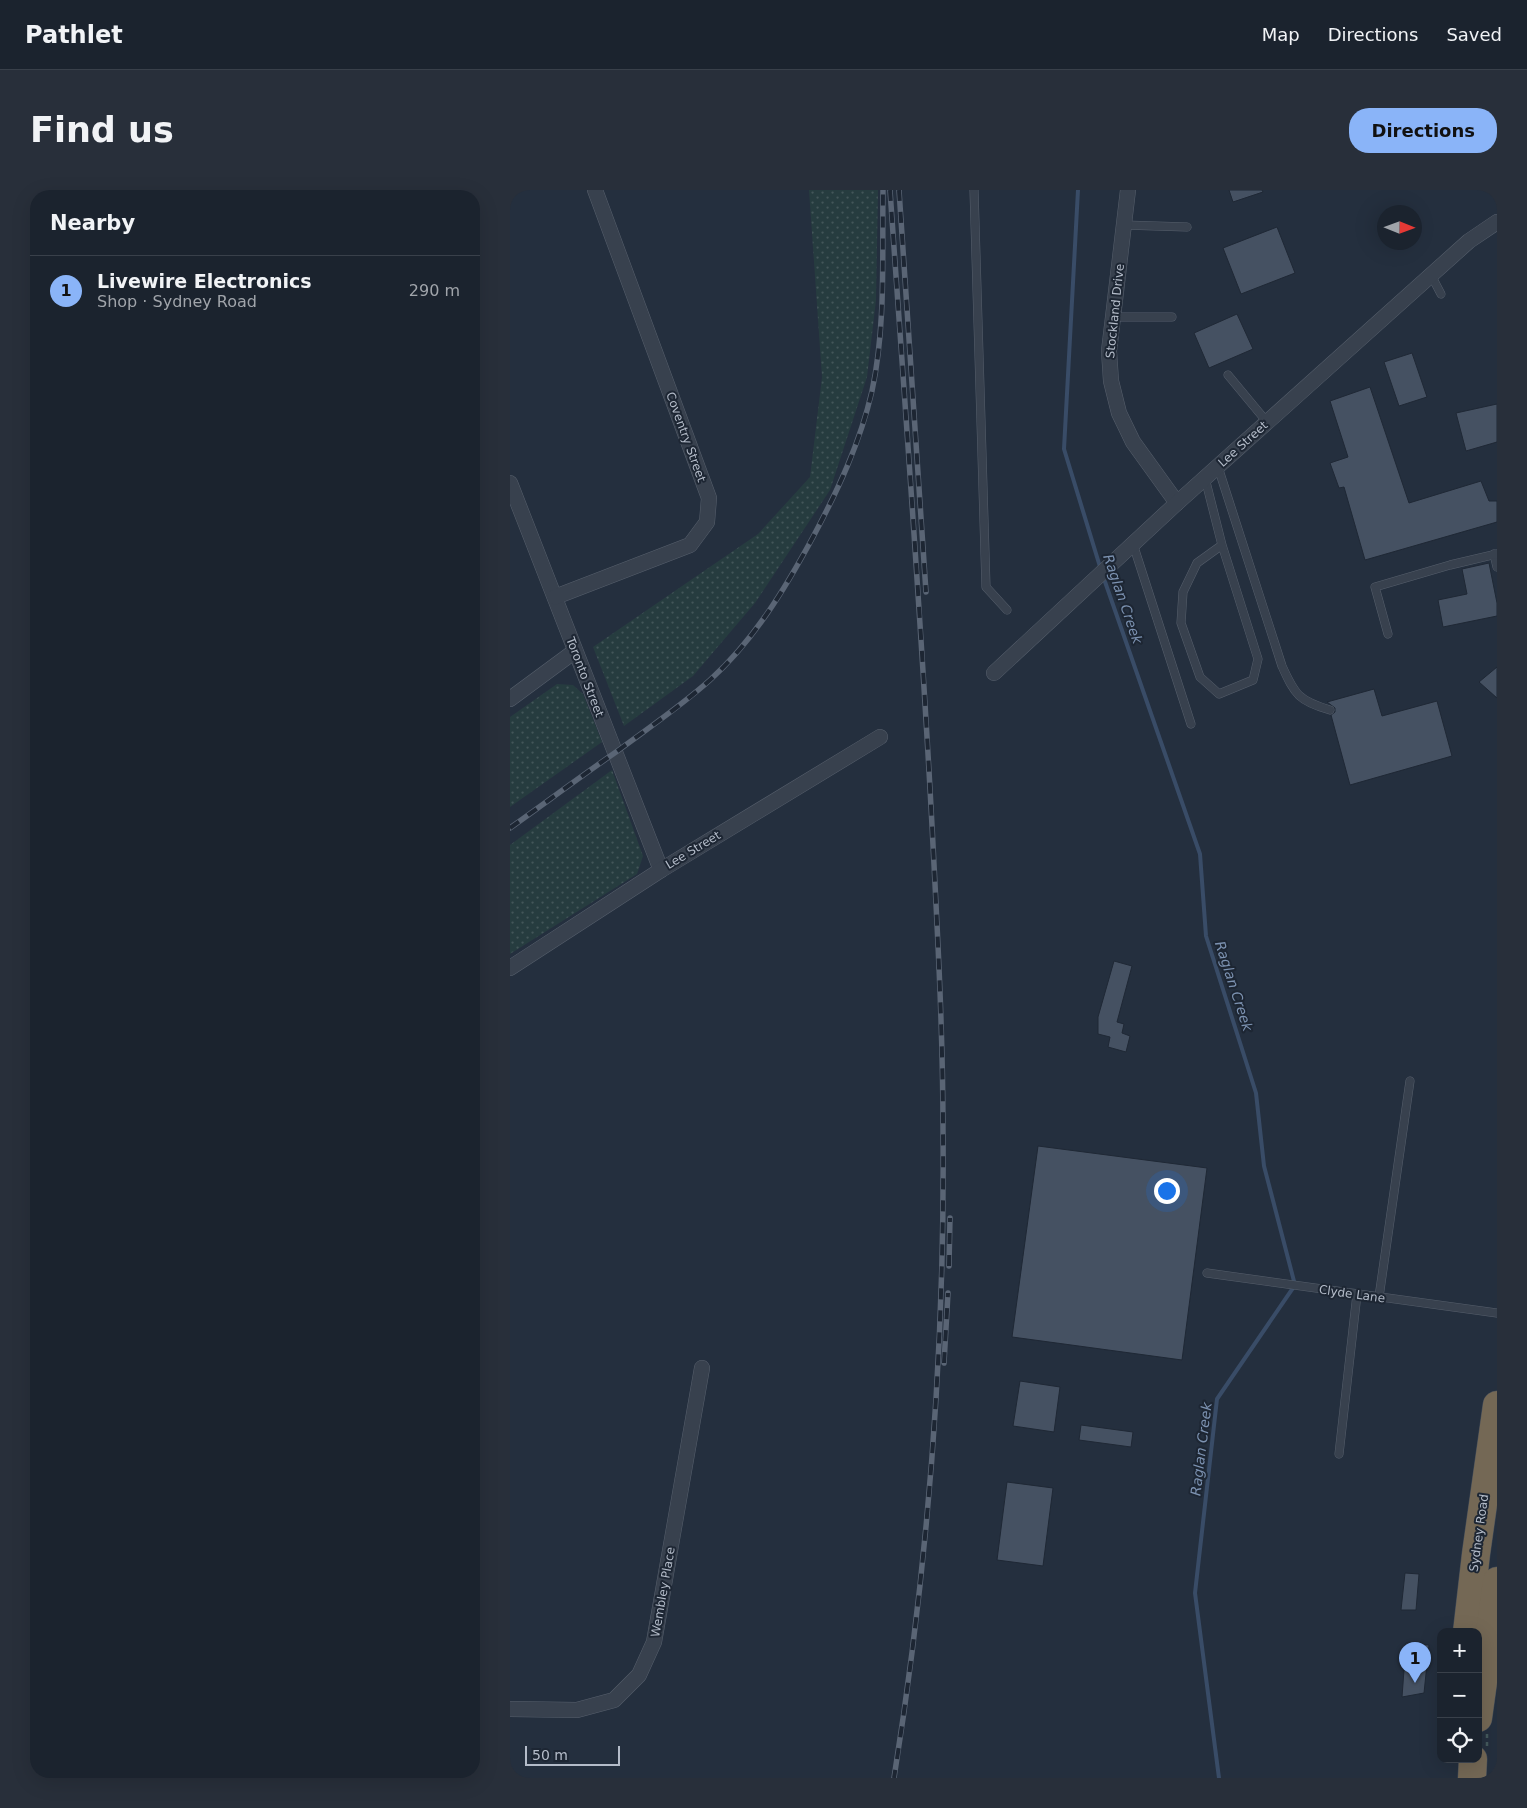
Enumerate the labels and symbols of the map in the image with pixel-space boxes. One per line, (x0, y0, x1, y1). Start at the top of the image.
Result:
north arrow (1377, 205, 1422, 250)
street label: Stockland Drive (1103, 263, 1127, 359)
street label: Coventry Street (663, 390, 709, 484)
street label: Lee Street (1215, 418, 1271, 470)
water label: Raglan Creek (1100, 552, 1146, 647)
street label: Toronto Street (563, 634, 607, 719)
street label: Lee Street (663, 828, 723, 872)
water label: Raglan Creek (1212, 939, 1256, 1034)
your location (1154, 1178, 1180, 1204)
street label: Clyde Lane (1318, 1282, 1386, 1306)
water label: Raglan Creek (1187, 1401, 1215, 1497)
street label: Sydney Road (1467, 1493, 1491, 1573)
street label: Wembley Place (648, 1546, 678, 1638)
pin: 1 (1399, 1642, 1431, 1683)
scale bar (525, 1743, 620, 1766)

